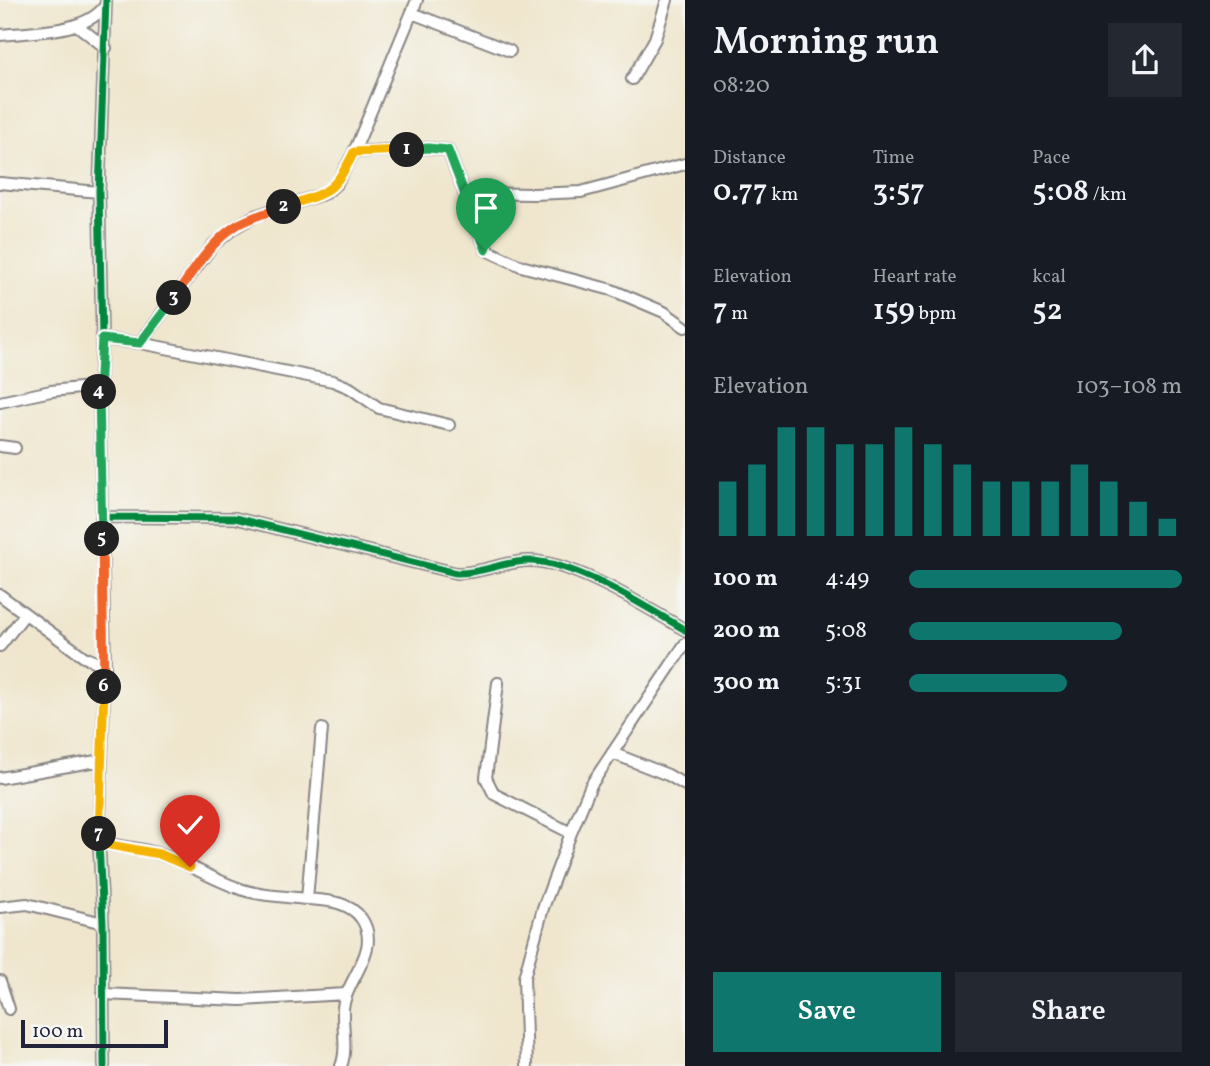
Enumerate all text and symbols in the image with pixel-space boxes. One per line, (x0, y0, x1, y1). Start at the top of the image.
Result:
text: Morning run (713, 17, 939, 70)
button: share (1108, 23, 1182, 97)
text: 08:20 (713, 70, 770, 102)
pin: 1 (390, 132, 424, 168)
text: 1 (403, 136, 410, 162)
text: Distance (713, 145, 786, 171)
text: Time (873, 145, 914, 171)
text: Pace (1032, 145, 1070, 171)
text: 0.77 (713, 171, 767, 213)
text: 3:57 (873, 171, 925, 213)
text: 5:08 (1032, 171, 1089, 213)
pin (456, 178, 516, 250)
text: km (767, 182, 798, 208)
text: /km (1089, 182, 1127, 208)
icon: arrive (467, 189, 505, 227)
pin: 2 (266, 190, 302, 224)
text: 2 (279, 193, 288, 219)
text: Elevation (713, 264, 792, 290)
text: Heart rate (873, 264, 957, 290)
text: kcal (1032, 264, 1066, 290)
pin: 3 (156, 280, 192, 316)
text: 3 (169, 284, 178, 310)
text: 7 (713, 290, 727, 332)
text: 159 (873, 290, 915, 332)
text: 52 (1032, 290, 1063, 332)
text: m (727, 301, 748, 327)
text: bpm (915, 301, 957, 327)
text: Elevation (713, 371, 809, 403)
text: 103–108 m (1076, 371, 1182, 403)
pin: 4 (82, 374, 116, 410)
text: 4 (93, 378, 104, 404)
pin: 5 (84, 522, 119, 556)
text: 5 (97, 525, 106, 551)
text: 100 m (713, 563, 778, 595)
text: 4:49 (825, 563, 869, 595)
text: 200 m (713, 615, 780, 647)
text: 5:08 (825, 615, 867, 647)
text: 300 m (713, 667, 780, 699)
text: 5:31 (825, 667, 862, 699)
pin: 6 (86, 670, 122, 704)
text: 6 (98, 673, 109, 699)
pin (160, 795, 220, 867)
icon: check (171, 806, 209, 844)
pin: 7 (82, 816, 116, 852)
text: 7 (94, 820, 103, 846)
button: Save (713, 972, 941, 1052)
button: Share (955, 972, 1182, 1052)
scale bar (21, 1017, 168, 1049)
text: 100 m (32, 1019, 83, 1045)

